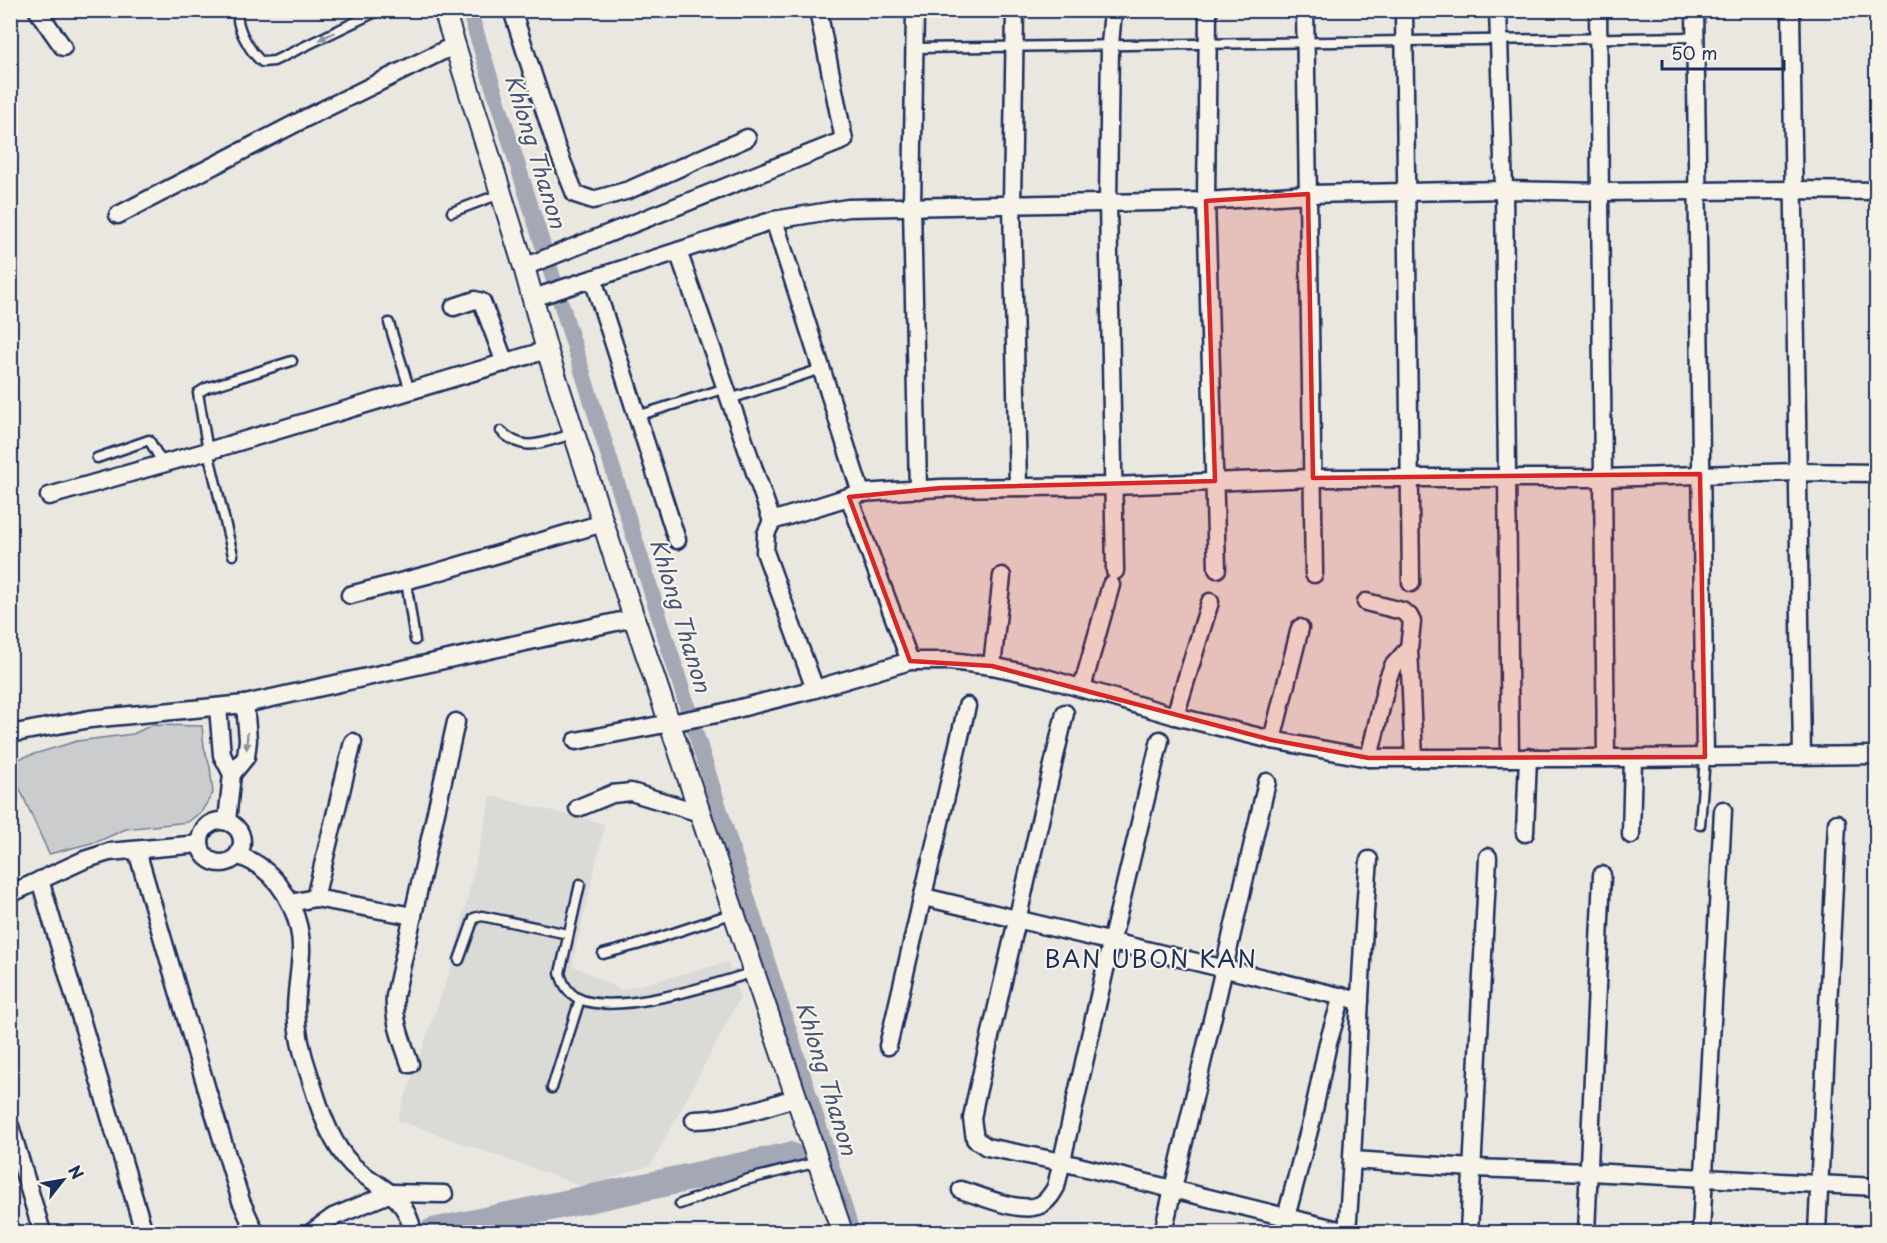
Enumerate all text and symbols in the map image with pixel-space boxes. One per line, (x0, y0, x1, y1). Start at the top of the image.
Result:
one-way arrow (318, 31, 335, 40)
scale bar (1662, 33, 1784, 71)
text: 50 m (1671, 39, 1718, 66)
water label: Khlong Thanon (498, 70, 576, 233)
water label: Khlong Thanon (643, 534, 721, 697)
one-way arrow (242, 732, 251, 751)
district label: BAN UBON KAN (1045, 940, 1257, 976)
water label: Khlong Thanon (789, 997, 867, 1160)
north arrow (33, 1150, 93, 1210)
text: N (63, 1160, 90, 1183)

